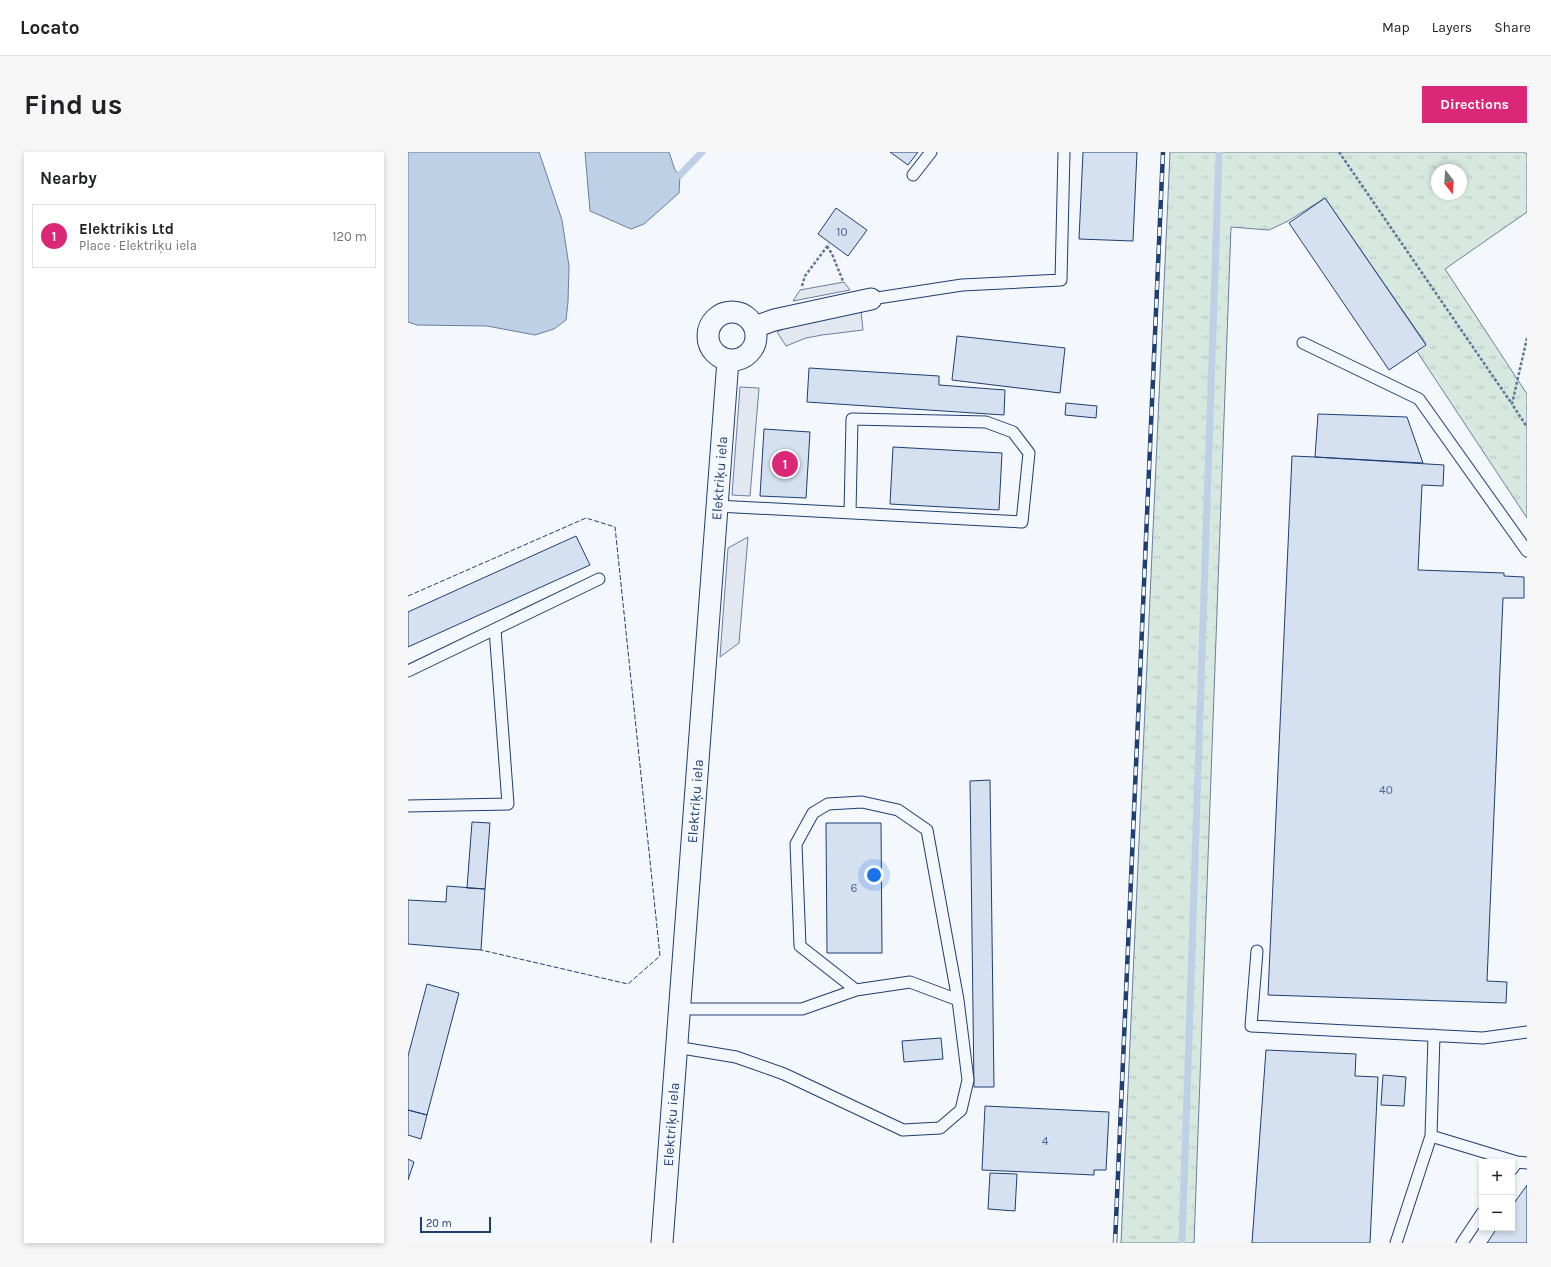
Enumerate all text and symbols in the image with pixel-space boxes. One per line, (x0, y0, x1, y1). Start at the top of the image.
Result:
text: Locato (20, 17, 80, 39)
text: Map (1382, 19, 1410, 36)
text: Layers (1432, 19, 1472, 36)
text: Share (1494, 19, 1531, 36)
button: Directions (1422, 86, 1527, 123)
text: Find us (24, 88, 123, 121)
north arrow (1431, 164, 1467, 200)
text: Nearby (40, 168, 97, 188)
text: Elektrikis Ltd (79, 220, 174, 238)
house number: 10 (836, 225, 848, 239)
text: 1 (52, 229, 56, 244)
text: 120 m (332, 229, 367, 244)
text: Place · Elektriķu iela (79, 238, 197, 253)
street label: Elektriķu iela (708, 436, 731, 521)
pin: 1 (772, 449, 798, 479)
street label: Elektriķu iela (683, 759, 707, 844)
house number: 40 (1379, 783, 1393, 797)
your location (864, 865, 884, 885)
house number: 6 (851, 881, 858, 895)
street label: Elektriķu iela (659, 1082, 682, 1167)
house number: 4 (1042, 1134, 1049, 1148)
map controls (1479, 1159, 1515, 1231)
button: + (1479, 1159, 1515, 1195)
button: − (1479, 1195, 1515, 1231)
scale bar (420, 1215, 491, 1234)
text: 20 m (426, 1217, 452, 1230)

